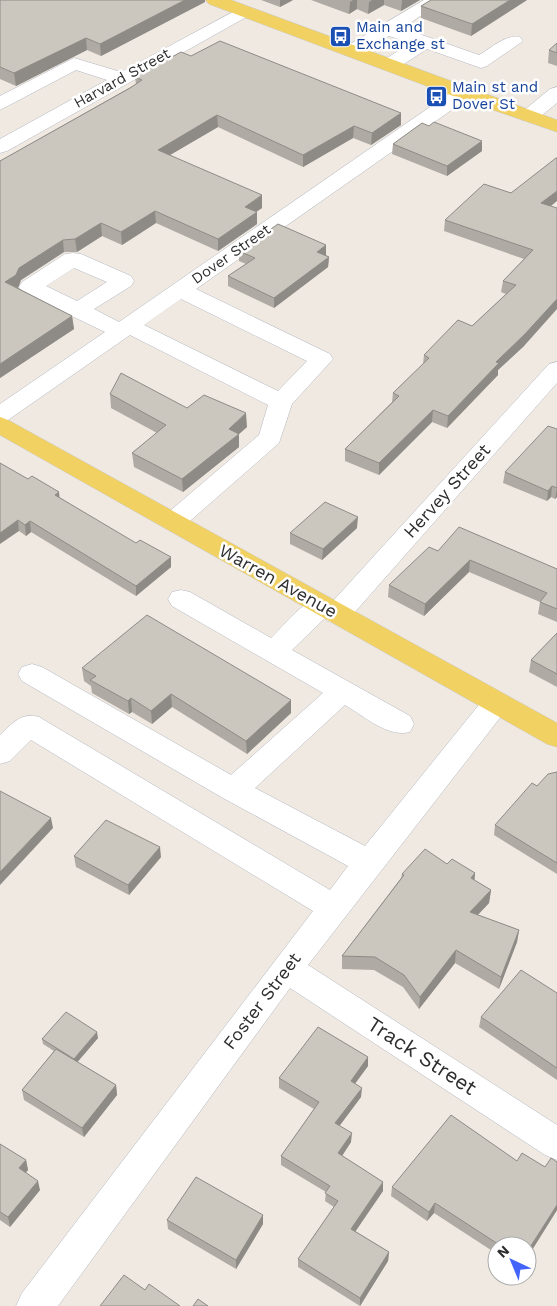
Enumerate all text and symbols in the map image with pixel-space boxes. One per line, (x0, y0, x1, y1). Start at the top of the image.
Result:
place label: Main and Exchange st (356, 18, 445, 53)
bus stop icon: Main and Exchange st (328, 24, 352, 48)
street label: Harvard Street (71, 44, 174, 112)
place label: Main st and Dover St (452, 78, 538, 113)
bus stop icon: Main st and Dover St (424, 84, 448, 108)
street label: Dover Street (188, 220, 275, 288)
street label: Hervey Street (399, 439, 495, 542)
street label: Warren Avenue (216, 539, 341, 622)
street label: Foster Street (218, 948, 305, 1053)
street label: Track Street (363, 1011, 482, 1100)
north arrow (487, 1236, 537, 1286)
text: N (494, 1242, 512, 1261)

